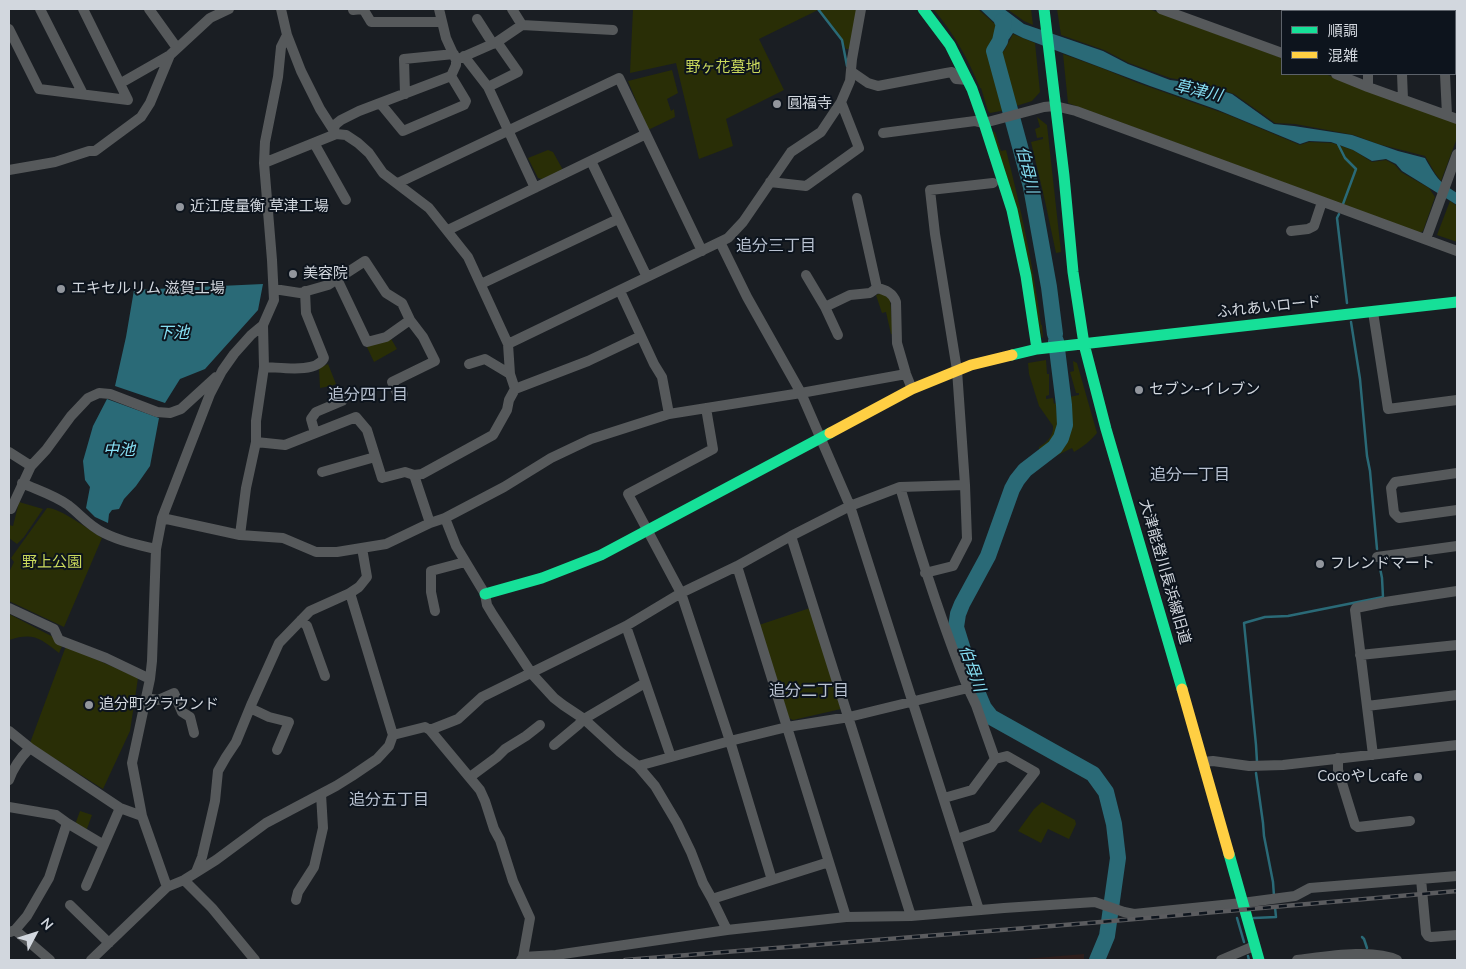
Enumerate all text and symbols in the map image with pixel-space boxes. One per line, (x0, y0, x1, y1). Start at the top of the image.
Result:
legend (1281, 10, 1456, 75)
text: 順調 (1328, 21, 1358, 41)
text: 混雑 (1328, 46, 1358, 66)
park label: 野ヶ花墓地 (686, 59, 760, 77)
water label: 草津川 (1172, 77, 1224, 107)
place label: 圓福寺 (787, 95, 832, 113)
marker: 圓福寺 (771, 98, 783, 110)
water label: 伯母川 (1011, 144, 1041, 196)
place label: 近江度量衡 草津工場 (190, 198, 329, 216)
marker: 近江度量衡 草津工場 (174, 201, 186, 213)
district label: 追分三丁目 (736, 237, 816, 257)
place label: 美容院 (303, 265, 348, 283)
marker: 美容院 (287, 268, 299, 280)
place label: エキセルリム 滋賀工場 (71, 280, 225, 298)
marker: エキセルリム 滋賀工場 (55, 283, 67, 295)
street label: ふれあいロード (1216, 294, 1322, 322)
water label: 下池 (157, 324, 189, 344)
place label: セブン-イレブン (1149, 381, 1260, 399)
marker: セブン-イレブン (1133, 384, 1145, 396)
district label: 追分四丁目 (328, 386, 408, 406)
water label: 中池 (103, 441, 135, 461)
district label: 追分一丁目 (1150, 466, 1230, 486)
street label: 大津能登川長浜線旧道 (1135, 497, 1193, 647)
park label: 野上公園 (22, 554, 82, 572)
place label: フレンドマート (1330, 555, 1435, 573)
marker: フレンドマート (1314, 558, 1326, 570)
water label: 伯母川 (954, 643, 988, 695)
district label: 追分二丁目 (769, 682, 849, 702)
place label: 追分町グラウンド (99, 696, 219, 714)
marker: 追分町グラウンド (83, 699, 95, 711)
place label: Cocoやしcafe (1317, 768, 1408, 786)
marker: Cocoやしcafe (1412, 771, 1424, 783)
district label: 追分五丁目 (349, 791, 429, 811)
north arrow (10, 909, 60, 959)
text: N (36, 914, 58, 934)

